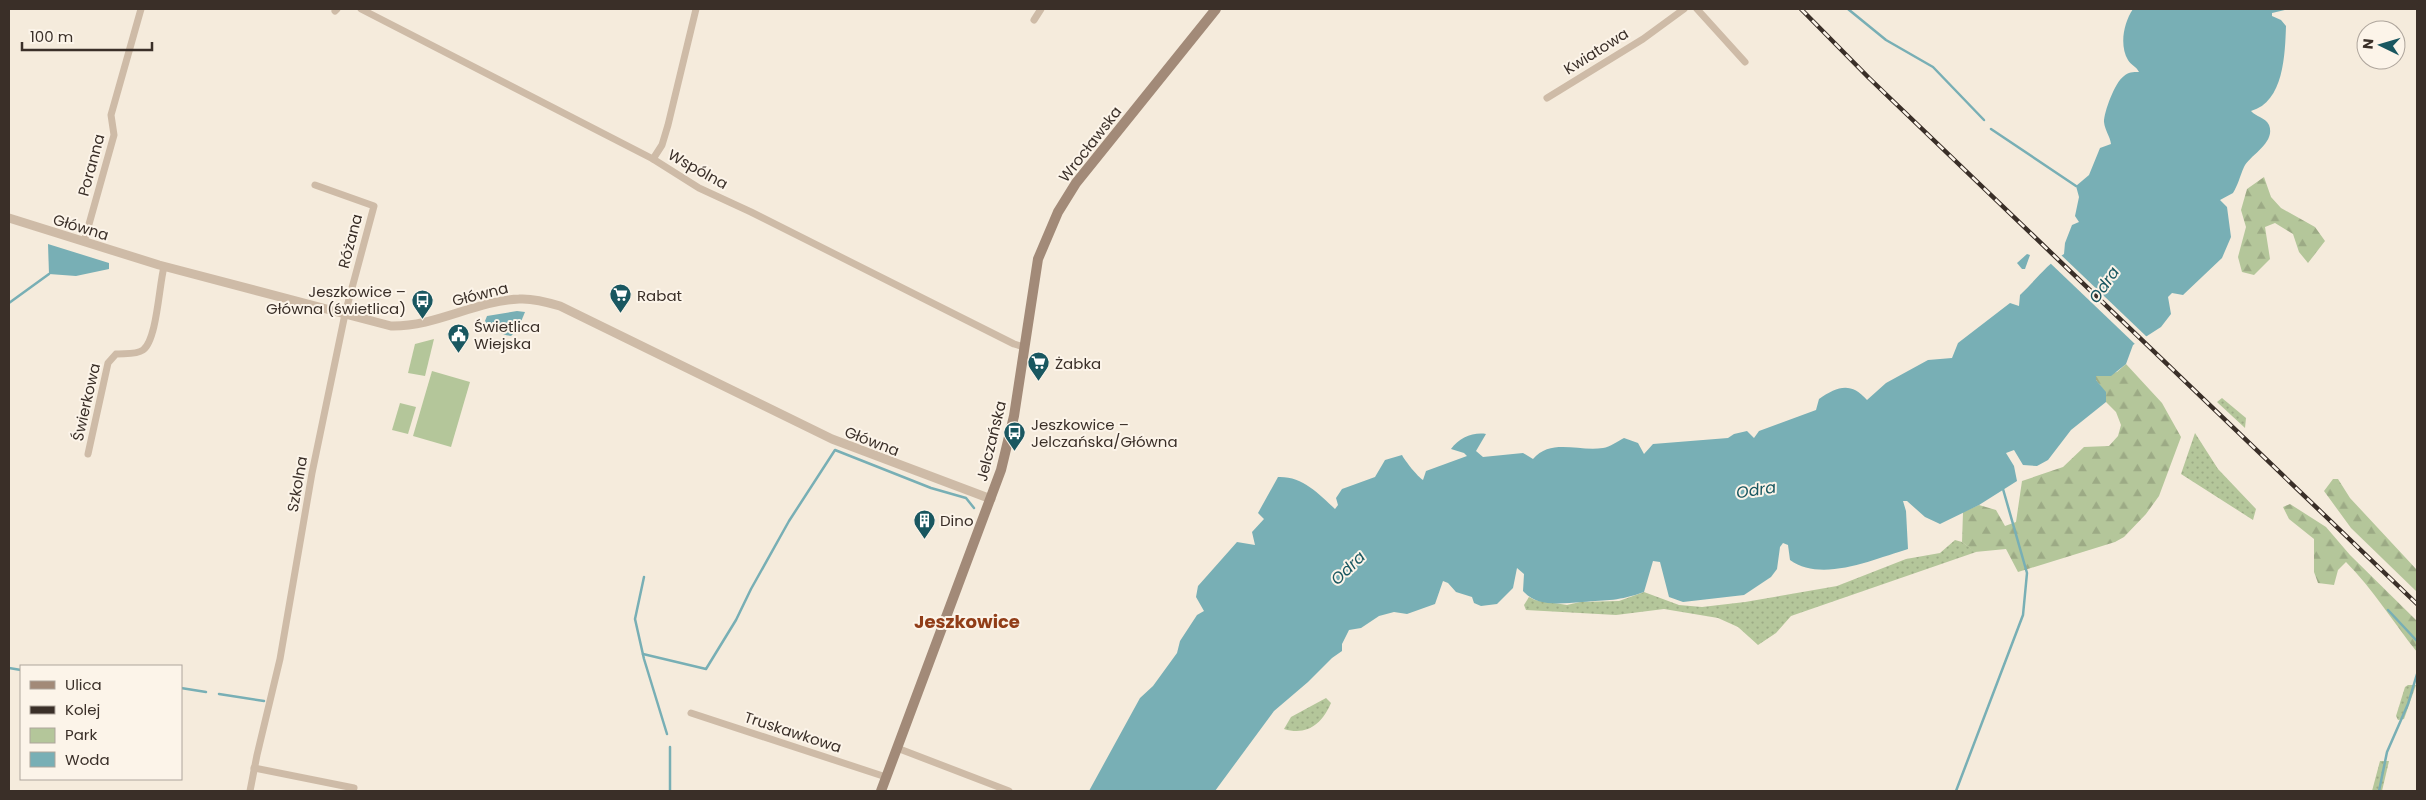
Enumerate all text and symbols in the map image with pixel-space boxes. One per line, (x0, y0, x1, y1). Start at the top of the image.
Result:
scale bar (22, 20, 152, 52)
north arrow (2356, 20, 2406, 70)
street label: Kwiatowa (1560, 23, 1632, 79)
text: 100 m (30, 26, 73, 47)
text: N (2358, 38, 2378, 50)
street label: Wrocławska (1054, 102, 1126, 186)
street label: Poranna (73, 132, 109, 198)
street label: Wspólna (664, 144, 732, 194)
street label: Główna (51, 209, 111, 245)
street label: Różana (333, 212, 367, 270)
water label: Odra (2083, 262, 2125, 308)
street label: Główna (450, 277, 510, 311)
place label: Jeszkowice – Główna (świetlica) (266, 281, 406, 319)
supermarket icon: Rabat (609, 283, 633, 314)
place label: Rabat (637, 285, 682, 306)
bus stop icon: Jeszkowice – Główna (świetlica) (410, 288, 434, 319)
place label: Świetlica Wiejska (474, 316, 540, 354)
public building icon: Świetlica Wiejska (446, 323, 470, 354)
supermarket icon: Żabka (1027, 351, 1051, 382)
place label: Żabka (1055, 353, 1101, 374)
street label: Świerkowa (67, 361, 105, 443)
street label: Jelczańska (971, 399, 1011, 483)
place label: Jeszkowice – Jelczańska/Główna (1031, 414, 1178, 452)
street label: Główna (842, 421, 902, 461)
bus stop icon: Jeszkowice – Jelczańska/Główna (1003, 421, 1027, 452)
street label: Szkolna (282, 454, 312, 514)
water label: Odra (1734, 475, 1778, 505)
building icon: Dino (912, 508, 936, 539)
place label: Dino (940, 510, 974, 531)
water label: Odra (1326, 546, 1371, 590)
district label: Jeszkowice (914, 609, 1020, 634)
legend (20, 665, 182, 780)
text: Ulica (65, 674, 102, 695)
text: Kolej (65, 699, 100, 720)
street label: Truskawkowa (742, 706, 844, 758)
text: Park (65, 724, 97, 745)
text: Woda (65, 749, 110, 770)

